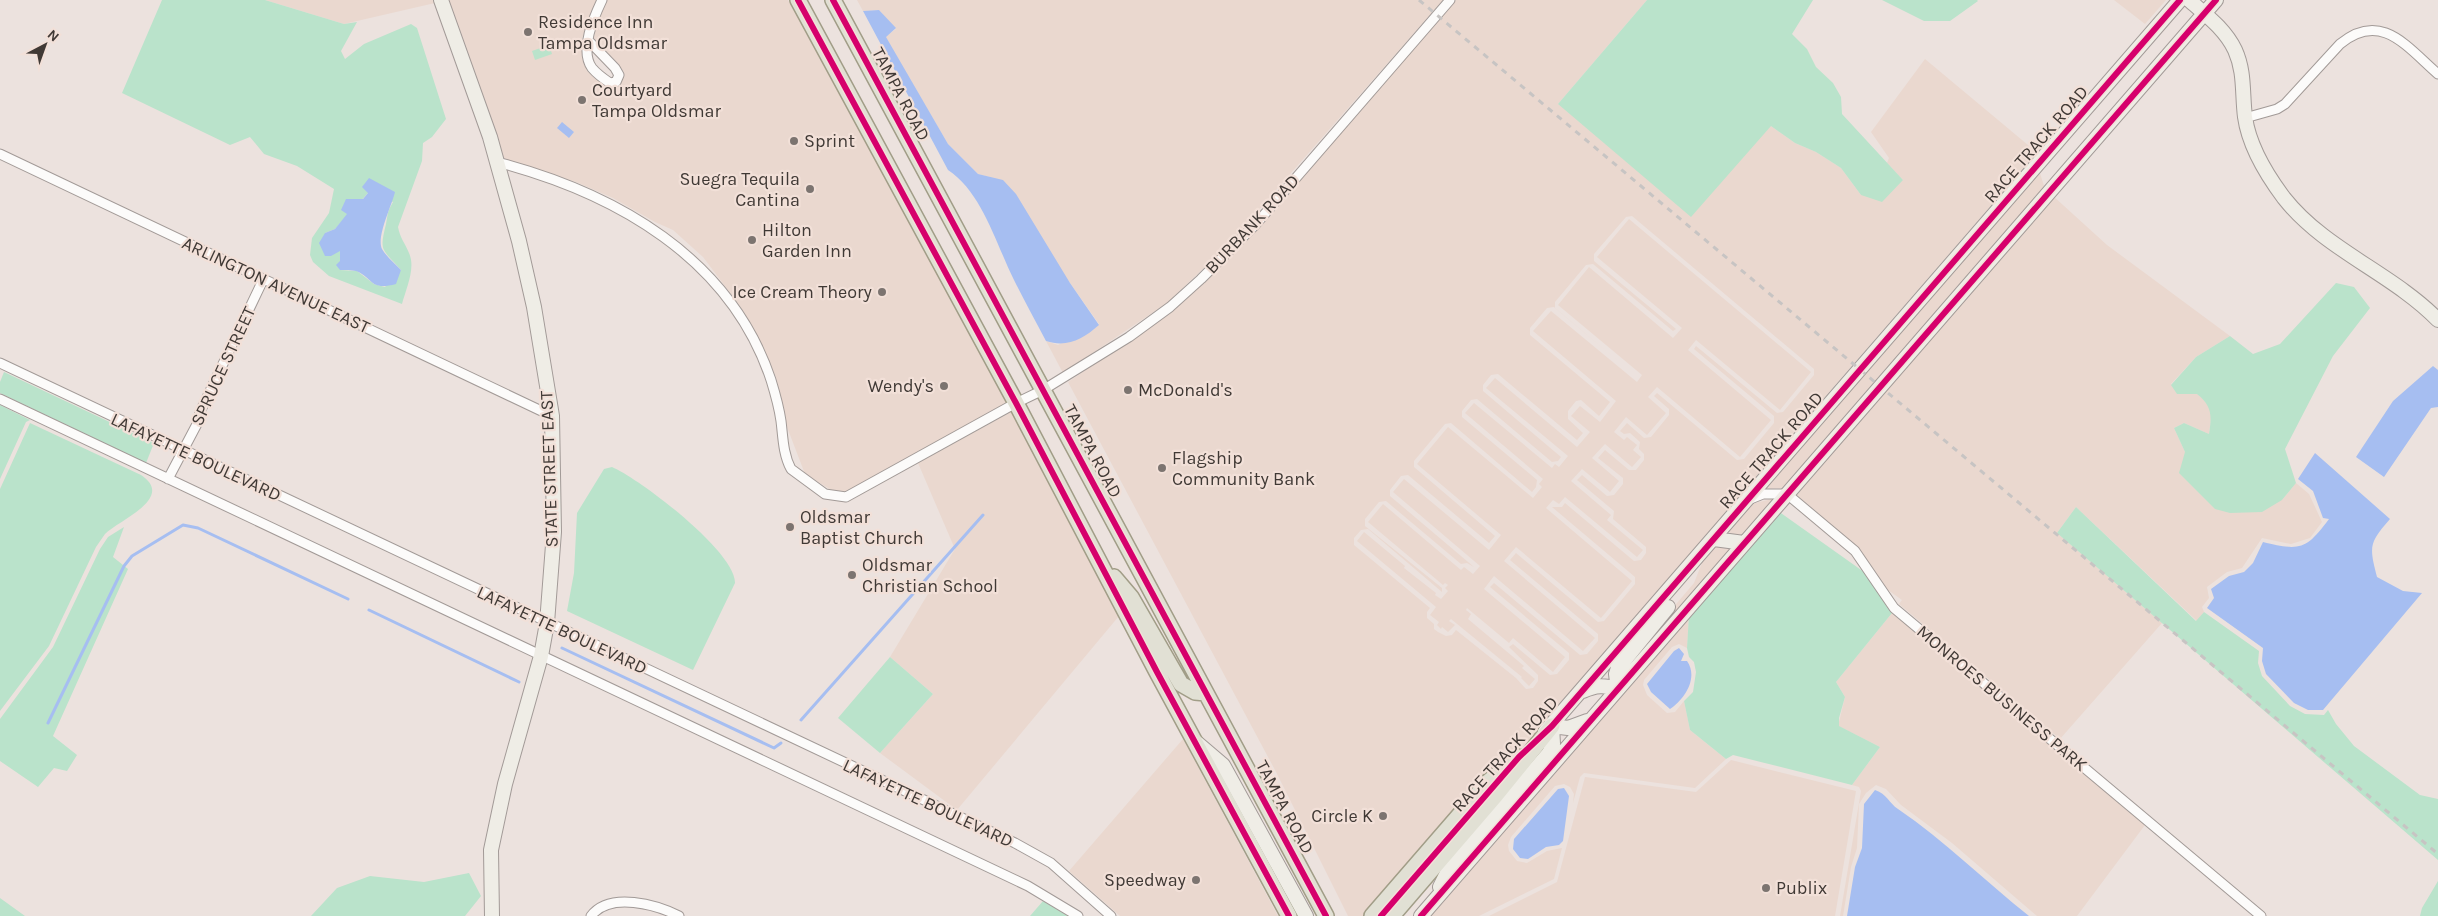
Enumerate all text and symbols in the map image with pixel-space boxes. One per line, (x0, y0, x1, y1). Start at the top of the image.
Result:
place label: Residence Inn Tampa Oldsmar (538, 11, 667, 54)
north arrow (20, 20, 70, 70)
text: N (44, 26, 63, 45)
marker: Residence Inn Tampa Oldsmar (522, 26, 534, 38)
street label: TAMPA ROAD (867, 44, 935, 144)
place label: Courtyard Tampa Oldsmar (592, 79, 721, 122)
street label: RACE TRACK ROAD (1979, 81, 2093, 207)
marker: Courtyard Tampa Oldsmar (576, 94, 588, 106)
place label: Sprint (804, 130, 855, 152)
marker: Sprint (788, 135, 800, 147)
place label: Suegra Tequila Cantina (679, 168, 800, 211)
street label: BURBANK ROAD (1200, 170, 1304, 278)
marker: Suegra Tequila Cantina (804, 183, 816, 195)
place label: Hilton Garden Inn (762, 219, 852, 262)
street label: ARLINGTON AVENUE EAST (179, 232, 373, 338)
marker: Hilton Garden Inn (746, 234, 758, 246)
place label: Ice Cream Theory (733, 281, 873, 303)
marker: Ice Cream Theory (876, 286, 888, 298)
street label: SPRUCE STREET (186, 303, 260, 429)
place label: Wendy's (867, 375, 934, 397)
place label: McDonald's (1138, 379, 1233, 401)
marker: Wendy's (938, 380, 950, 392)
marker: McDonald's (1122, 384, 1134, 396)
street label: RACE TRACK ROAD (1714, 387, 1828, 513)
street label: STATE STREET EAST (535, 390, 563, 548)
street label: TAMPA ROAD (1059, 401, 1127, 501)
street label: LAFAYETTE BOULEVARD (107, 408, 285, 506)
place label: Flagship Community Bank (1172, 447, 1315, 490)
marker: Flagship Community Bank (1156, 462, 1168, 474)
place label: Oldsmar Baptist Church (800, 506, 924, 549)
marker: Oldsmar Baptist Church (784, 521, 796, 533)
place label: Oldsmar Christian School (862, 554, 998, 597)
marker: Oldsmar Christian School (846, 569, 858, 581)
street label: LAFAYETTE BOULEVARD (473, 581, 651, 679)
street label: MONROES BUSINESS PARK (1912, 620, 2092, 776)
street label: RACE TRACK ROAD (1447, 692, 1563, 816)
street label: LAFAYETTE BOULEVARD (839, 754, 1017, 852)
street label: TAMPA ROAD (1251, 757, 1319, 857)
place label: Circle K (1311, 805, 1373, 827)
marker: Circle K (1377, 810, 1389, 822)
place label: Speedway (1104, 869, 1187, 891)
marker: Speedway (1190, 874, 1202, 886)
place label: Publix (1776, 877, 1827, 899)
marker: Publix (1760, 882, 1772, 894)

